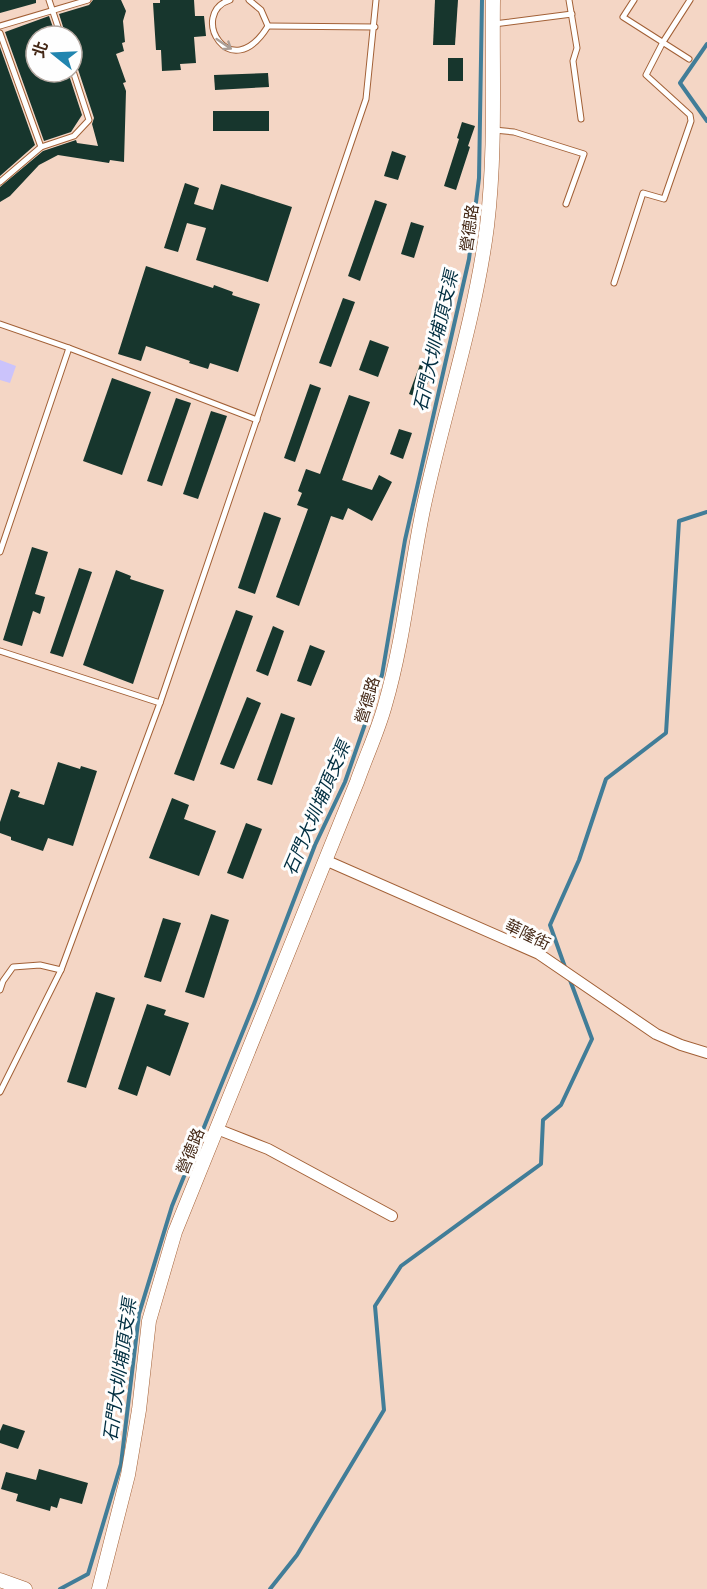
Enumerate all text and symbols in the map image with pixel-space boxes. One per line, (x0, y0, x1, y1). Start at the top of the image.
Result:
north arrow (24, 24, 84, 84)
one-way arrow (216, 37, 233, 50)
text: 北 (28, 39, 52, 60)
street label: 營德路 (456, 203, 482, 253)
water label: 石門大圳埔頂支渠 (408, 265, 464, 414)
street label: 營德路 (350, 674, 384, 726)
water label: 石門大圳埔頂支渠 (278, 734, 356, 879)
street label: 華隆街 (502, 914, 554, 954)
street label: 營德路 (172, 1125, 208, 1177)
water label: 石門大圳埔頂支渠 (98, 1294, 141, 1443)

